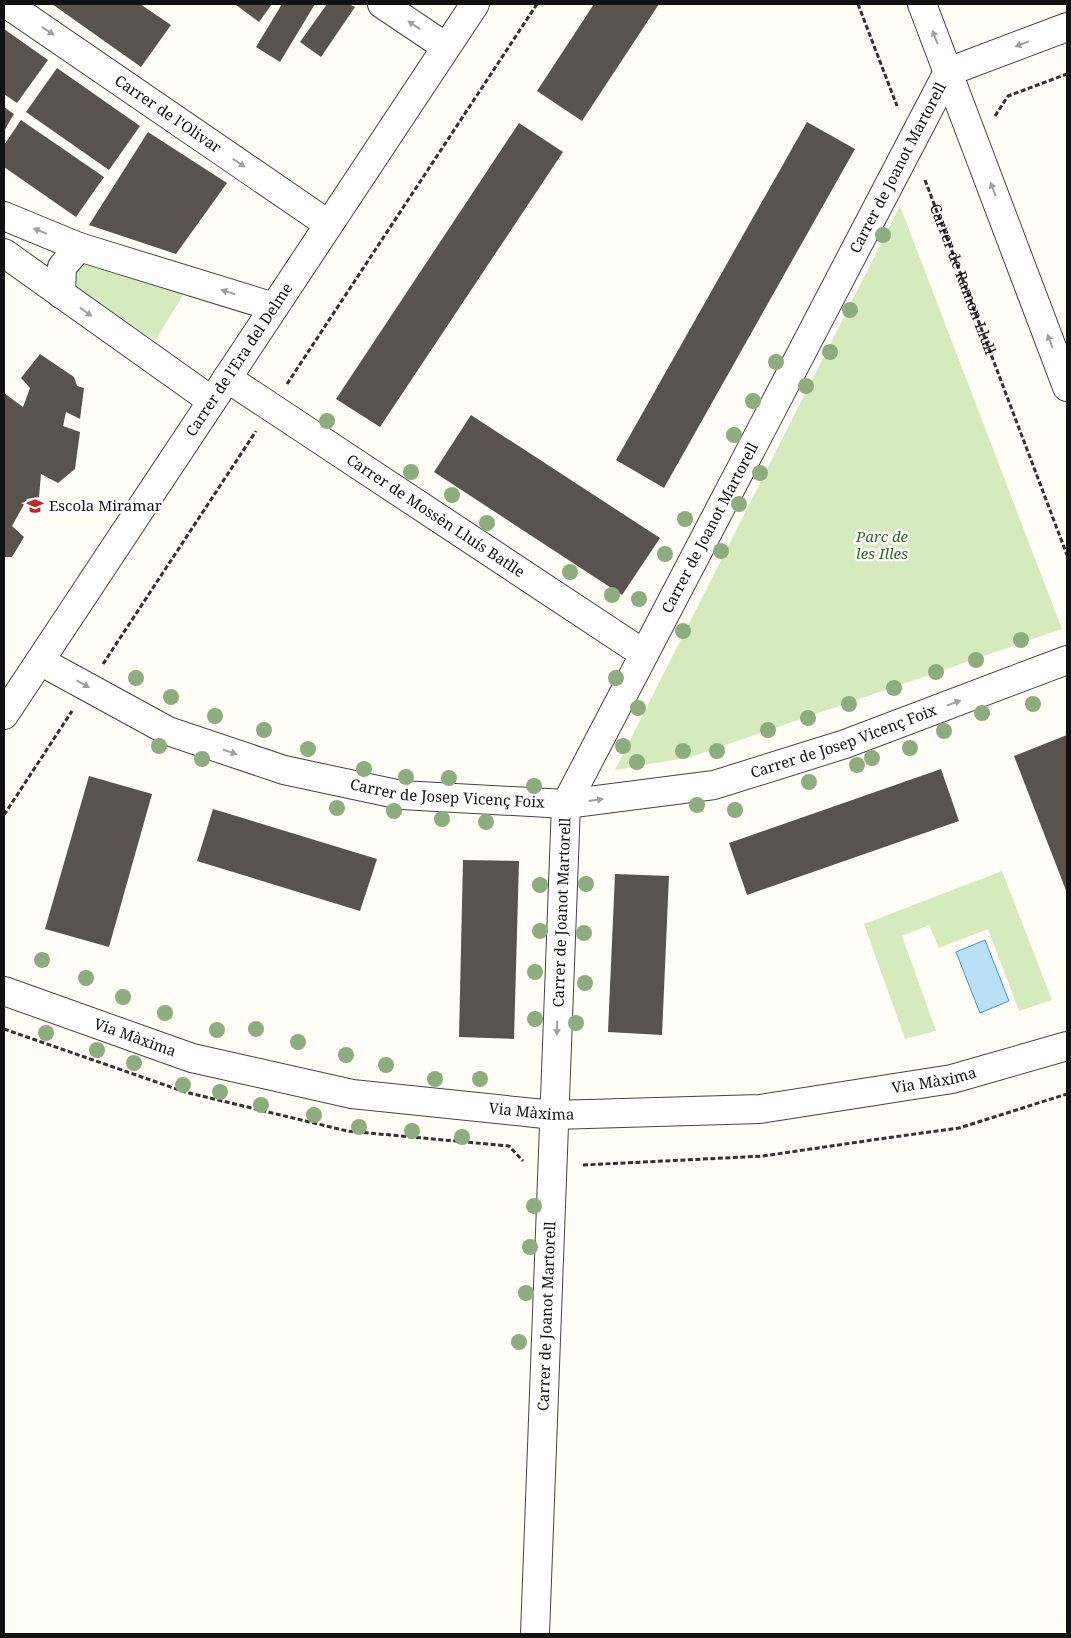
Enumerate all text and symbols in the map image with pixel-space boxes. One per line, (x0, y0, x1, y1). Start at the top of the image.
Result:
one-way arrow (407, 20, 421, 30)
one-way arrow (41, 26, 54, 36)
one-way arrow (931, 30, 938, 45)
one-way arrow (1014, 41, 1029, 48)
street label: Carrer de l'Olivar (111, 70, 226, 157)
street label: Carrer de Joanot Martorell (844, 78, 950, 256)
one-way arrow (232, 158, 246, 168)
one-way arrow (989, 182, 996, 197)
street label: Carrer de Ramon Llull (926, 201, 1001, 357)
one-way arrow (33, 227, 47, 235)
street label: Carrer de l'Era del Delme (180, 279, 296, 440)
one-way arrow (220, 288, 235, 296)
one-way arrow (79, 307, 93, 317)
one-way arrow (1046, 334, 1053, 349)
street label: Carrer de Joanot Martorell (656, 438, 762, 616)
street label: Carrer de Mossèn Lluís Batlle (343, 449, 529, 581)
place label: Escola Miramar (49, 495, 162, 515)
school or university icon: Escola Miramar (25, 496, 45, 516)
park label: Parc de les Illes (855, 526, 909, 563)
one-way arrow (75, 680, 90, 688)
street label: Carrer de Josep Vicenç Foix (748, 699, 939, 782)
one-way arrow (947, 699, 962, 707)
one-way arrow (222, 749, 237, 756)
street label: Carrer de Josep Vicenç Foix (348, 773, 546, 812)
one-way arrow (588, 796, 604, 804)
street label: Carrer de Joanot Martorell (547, 817, 574, 1008)
street label: Via Màxima (91, 1013, 179, 1061)
one-way arrow (553, 1020, 561, 1036)
street label: Via Màxima (890, 1062, 978, 1097)
street label: Via Màxima (488, 1097, 575, 1124)
street label: Carrer de Joanot Martorell (532, 1221, 559, 1411)

